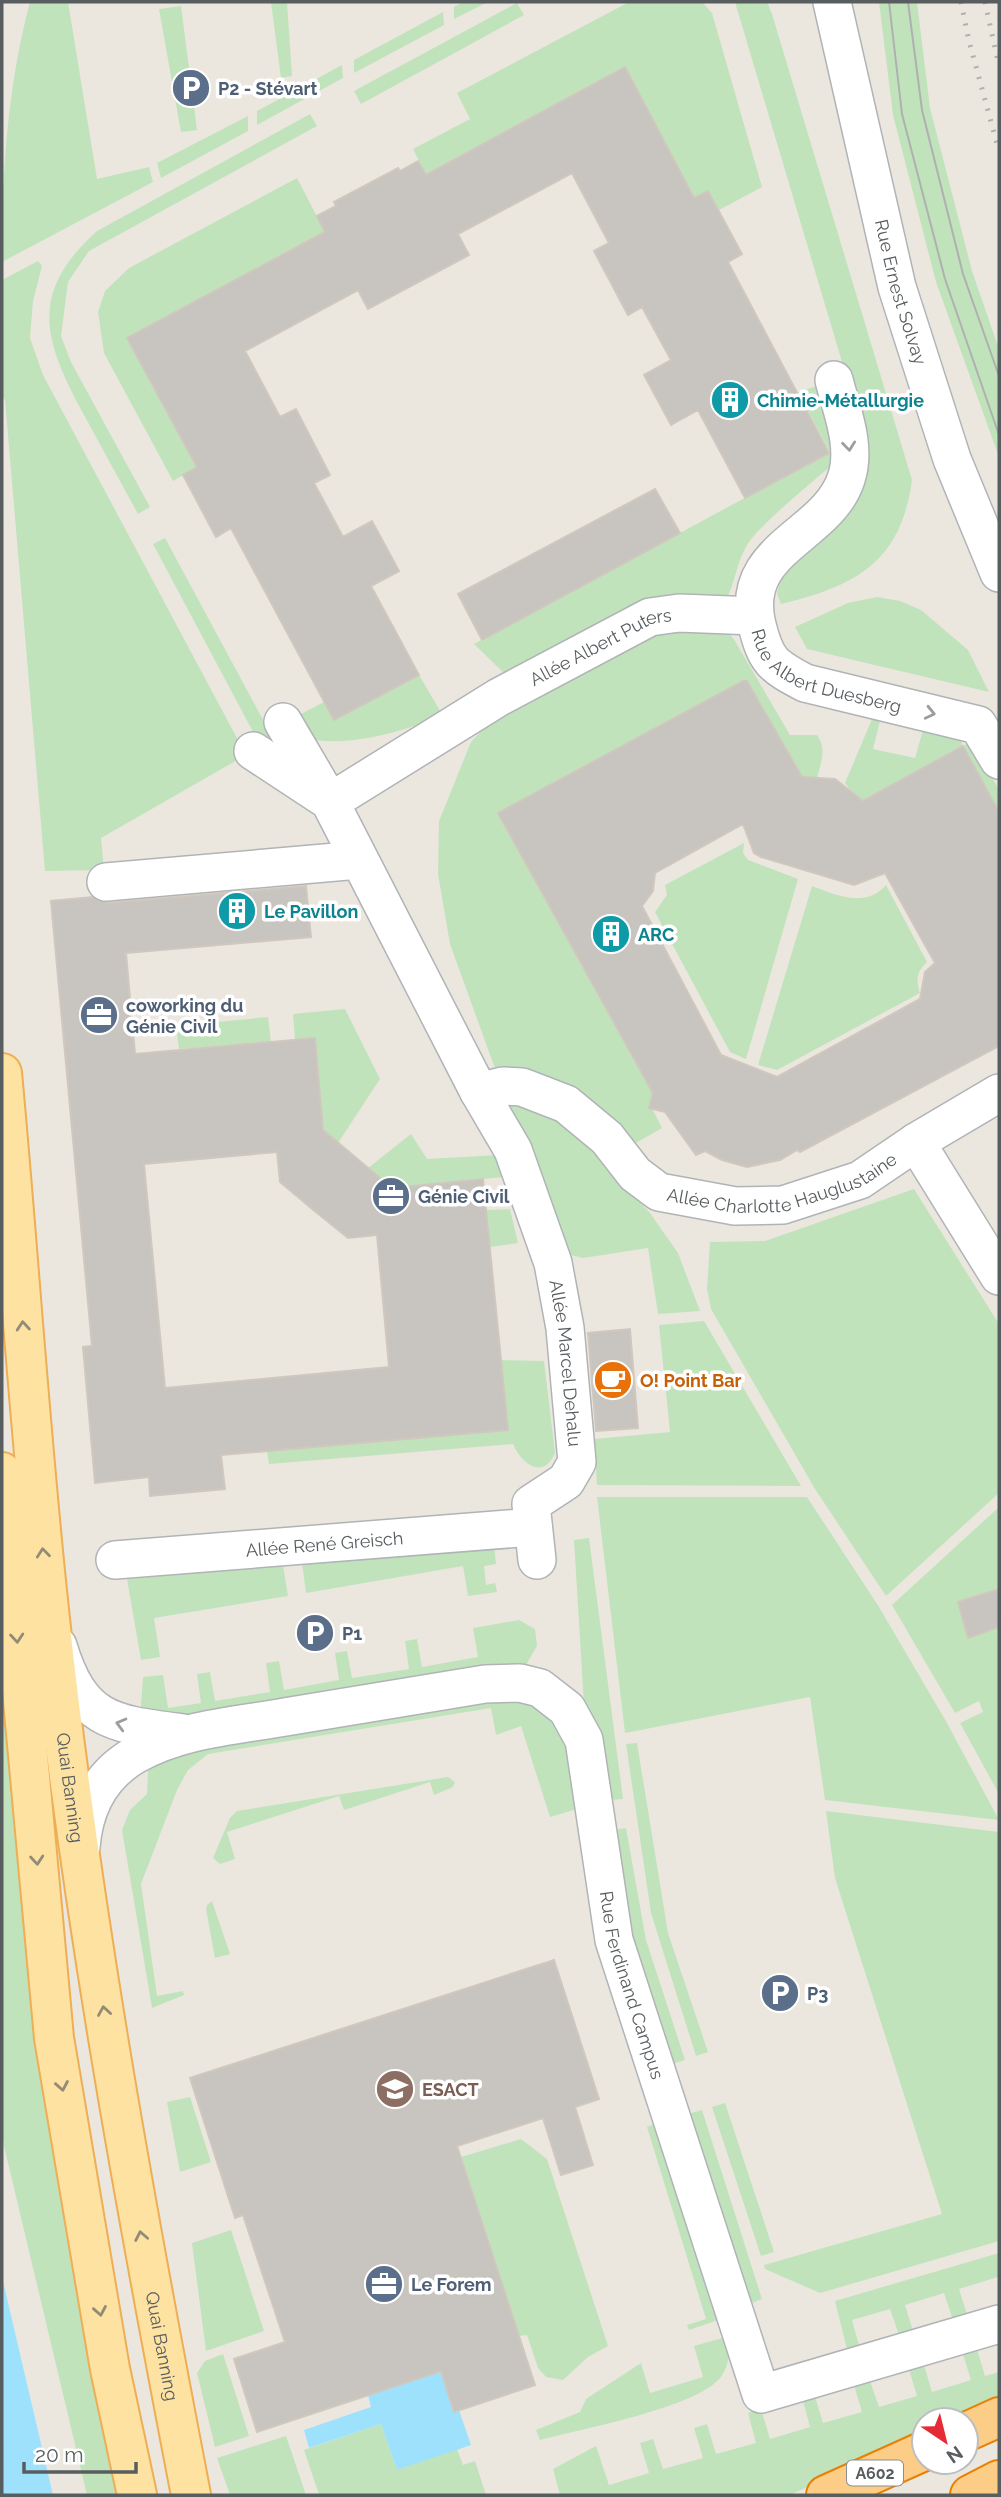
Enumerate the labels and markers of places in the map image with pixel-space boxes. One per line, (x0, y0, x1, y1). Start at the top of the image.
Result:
parking icon: P2 - Stévart (170, 67, 212, 109)
place label: P2 - Stévart (218, 78, 318, 99)
building icon: Chimie-Métallurgie (709, 379, 751, 421)
place label: Chimie-Métallurgie (757, 390, 924, 411)
building icon: Le Pavillon (216, 890, 258, 932)
place label: Le Pavillon (264, 901, 358, 922)
building icon: ARC (590, 913, 632, 955)
place label: ARC (638, 924, 674, 945)
office icon: coworking du Génie Civil (78, 994, 120, 1036)
place label: coworking du Génie Civil (126, 995, 243, 1037)
office icon: Génie Civil (370, 1175, 412, 1217)
place label: Génie Civil (418, 1186, 510, 1207)
cafe icon: O! Point Bar (592, 1359, 634, 1401)
place label: O! Point Bar (640, 1370, 742, 1391)
parking icon: P1 (294, 1612, 336, 1654)
place label: P1 (342, 1623, 362, 1644)
parking icon: P3 (759, 1972, 801, 2014)
place label: P3 (807, 1983, 828, 2004)
school or university icon: ESACT (374, 2068, 416, 2110)
place label: ESACT (422, 2079, 479, 2100)
office icon: Le Forem (363, 2263, 405, 2305)
place label: Le Forem (411, 2274, 492, 2295)

